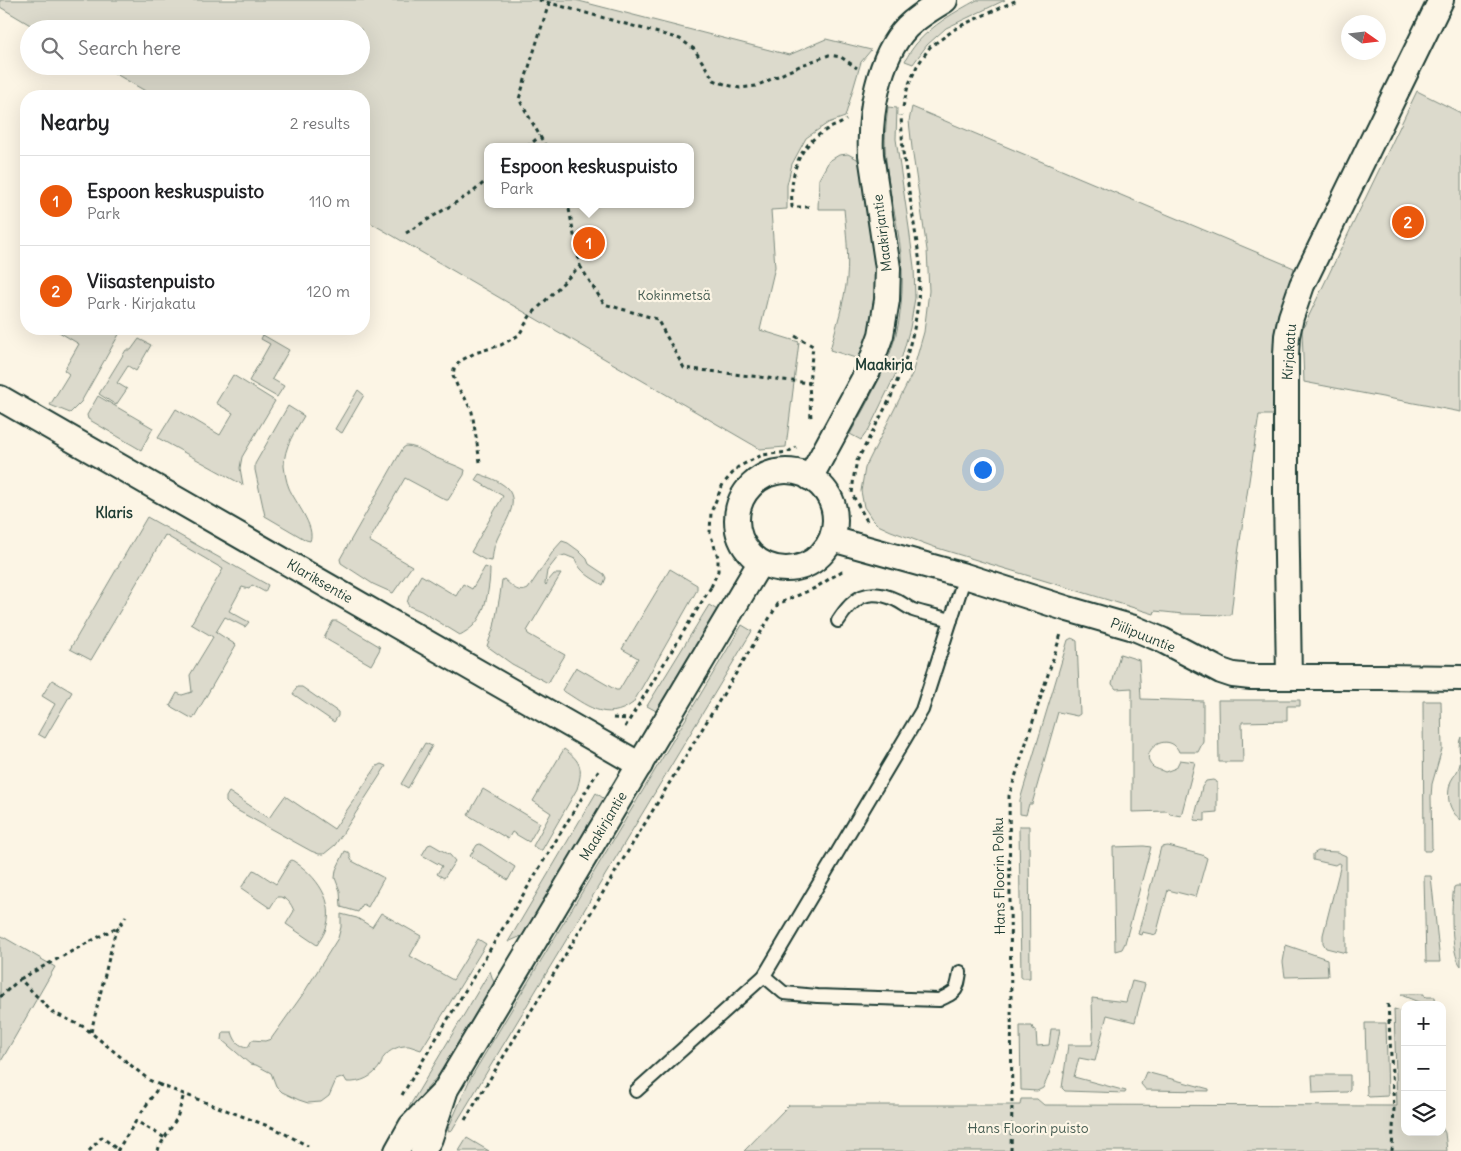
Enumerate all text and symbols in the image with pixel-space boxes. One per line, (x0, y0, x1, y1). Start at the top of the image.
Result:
north arrow (1341, 15, 1386, 60)
search box (20, 20, 370, 75)
icon: search (38, 34, 66, 62)
text: Search here (78, 36, 181, 60)
text: Nearby (40, 109, 110, 136)
text: 2 results (290, 113, 350, 133)
popup (484, 143, 694, 208)
text: Espoon keskuspuisto (500, 154, 678, 178)
text: Park (500, 178, 533, 198)
text: Espoon keskuspuisto (87, 179, 264, 203)
text: 1 (53, 191, 59, 211)
text: 110 m (309, 191, 350, 211)
street label: Maakirjantie (868, 193, 896, 273)
text: Park (87, 203, 120, 223)
pin: 2 (1392, 203, 1424, 241)
pin: 1 (573, 224, 605, 262)
text: Viisastenpuisto (87, 269, 215, 293)
text: 2 (52, 281, 60, 301)
text: 120 m (307, 281, 350, 301)
park label: Kokinmetsä (637, 286, 711, 304)
text: Park · Kirjakatu (87, 293, 196, 313)
street label: Kirjakatu (1278, 323, 1300, 381)
district label: Maakirja (855, 355, 914, 374)
your location (970, 457, 996, 483)
district label: Klaris (95, 503, 133, 522)
street label: Klariksentie (284, 555, 356, 607)
street label: Piilipuuntie (1108, 614, 1178, 656)
street label: Maakirjantie (575, 788, 631, 864)
street label: Hans Floorin Polku (989, 817, 1009, 935)
map controls (1401, 1001, 1446, 1136)
button: + (1401, 1001, 1446, 1046)
button: − (1401, 1046, 1446, 1091)
button: layers (1401, 1091, 1446, 1136)
park label: Hans Floorin puisto (967, 1119, 1089, 1137)

